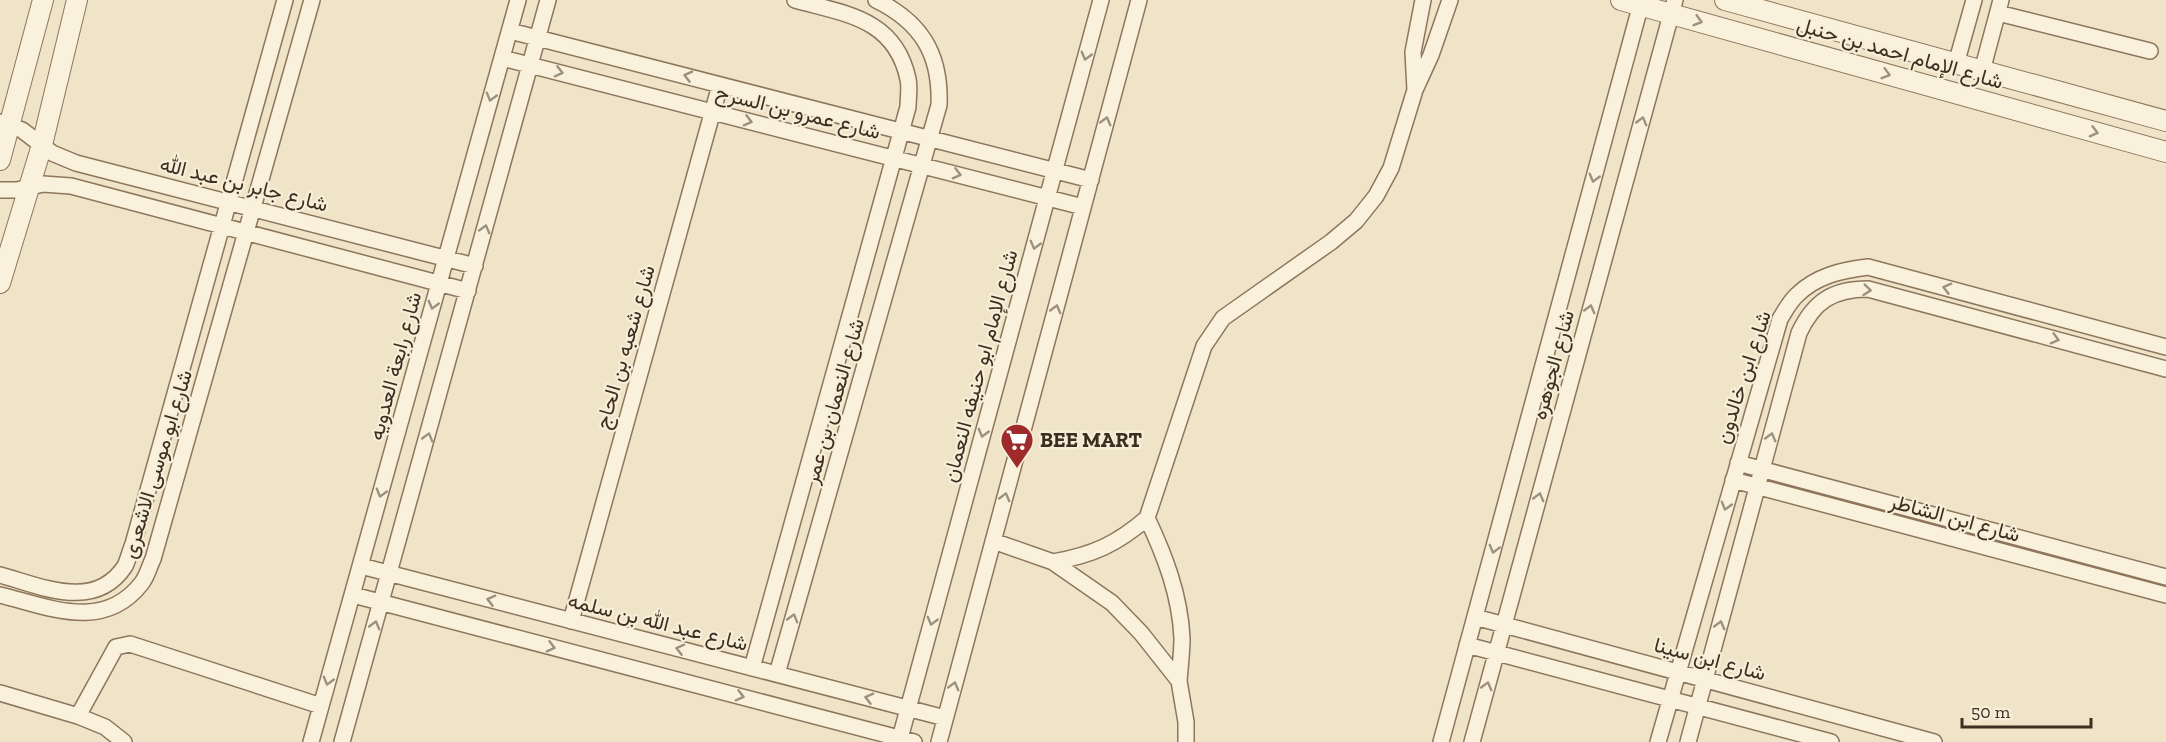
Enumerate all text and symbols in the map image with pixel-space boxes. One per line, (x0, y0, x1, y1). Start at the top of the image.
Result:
street label: شارع الإمام احمد بن حنبل (1794, 11, 2006, 96)
one-way arrow (1693, 14, 1703, 27)
one-way arrow (1080, 51, 1093, 61)
one-way arrow (553, 65, 563, 78)
one-way arrow (1880, 67, 1890, 79)
one-way arrow (683, 71, 693, 84)
street label: شارع عمرو بن السرح (713, 79, 883, 146)
one-way arrow (486, 91, 498, 102)
one-way arrow (742, 113, 752, 126)
one-way arrow (1099, 116, 1112, 126)
one-way arrow (1635, 117, 1647, 127)
one-way arrow (2088, 125, 2099, 137)
street label: شارع جابر بن عبد الله (157, 151, 331, 218)
one-way arrow (952, 167, 962, 180)
one-way arrow (1589, 172, 1601, 183)
one-way arrow (478, 224, 490, 235)
one-way arrow (1029, 240, 1042, 250)
street label: شارع الإمام ابو حنيفه النعمان (936, 247, 1025, 485)
street label: شارع شعبه بن الحاج (589, 262, 662, 432)
one-way arrow (1862, 283, 1871, 296)
one-way arrow (1942, 283, 1952, 296)
street label: شارع رابعة العدويه (363, 289, 428, 443)
one-way arrow (428, 299, 440, 310)
one-way arrow (1048, 304, 1061, 314)
one-way arrow (1583, 305, 1596, 315)
street label: شارع الجوهره (1526, 307, 1581, 423)
street label: شارع ابن خالدون (1709, 307, 1778, 447)
street label: شارع النعمان بن عمر (798, 315, 871, 488)
one-way arrow (2050, 332, 2060, 345)
street label: شارع ابو موسى الاشعرى (116, 366, 199, 562)
supermarket icon: BEE MART (999, 422, 1035, 469)
place label: BEE MART (1040, 427, 1142, 452)
one-way arrow (978, 428, 991, 438)
one-way arrow (1764, 432, 1776, 442)
one-way arrow (420, 433, 433, 443)
one-way arrow (376, 487, 388, 498)
street label: شارع ابن الشاطر (1886, 488, 2023, 549)
one-way arrow (998, 492, 1010, 503)
one-way arrow (1532, 493, 1544, 503)
one-way arrow (1721, 500, 1733, 510)
one-way arrow (1488, 544, 1501, 554)
street label: شارع عبد الله بن سلمه (565, 587, 751, 658)
one-way arrow (486, 595, 496, 608)
one-way arrow (786, 613, 798, 624)
one-way arrow (927, 615, 939, 626)
one-way arrow (368, 620, 380, 631)
one-way arrow (1713, 620, 1725, 631)
street label: شارع ابن سينا (1651, 632, 1769, 687)
one-way arrow (545, 640, 556, 652)
one-way arrow (675, 644, 686, 656)
one-way arrow (323, 675, 335, 685)
one-way arrow (947, 681, 960, 691)
one-way arrow (1480, 681, 1493, 691)
one-way arrow (735, 689, 745, 702)
scale bar (1962, 691, 2091, 729)
one-way arrow (864, 693, 874, 705)
text: 50 m (1971, 701, 2011, 723)

